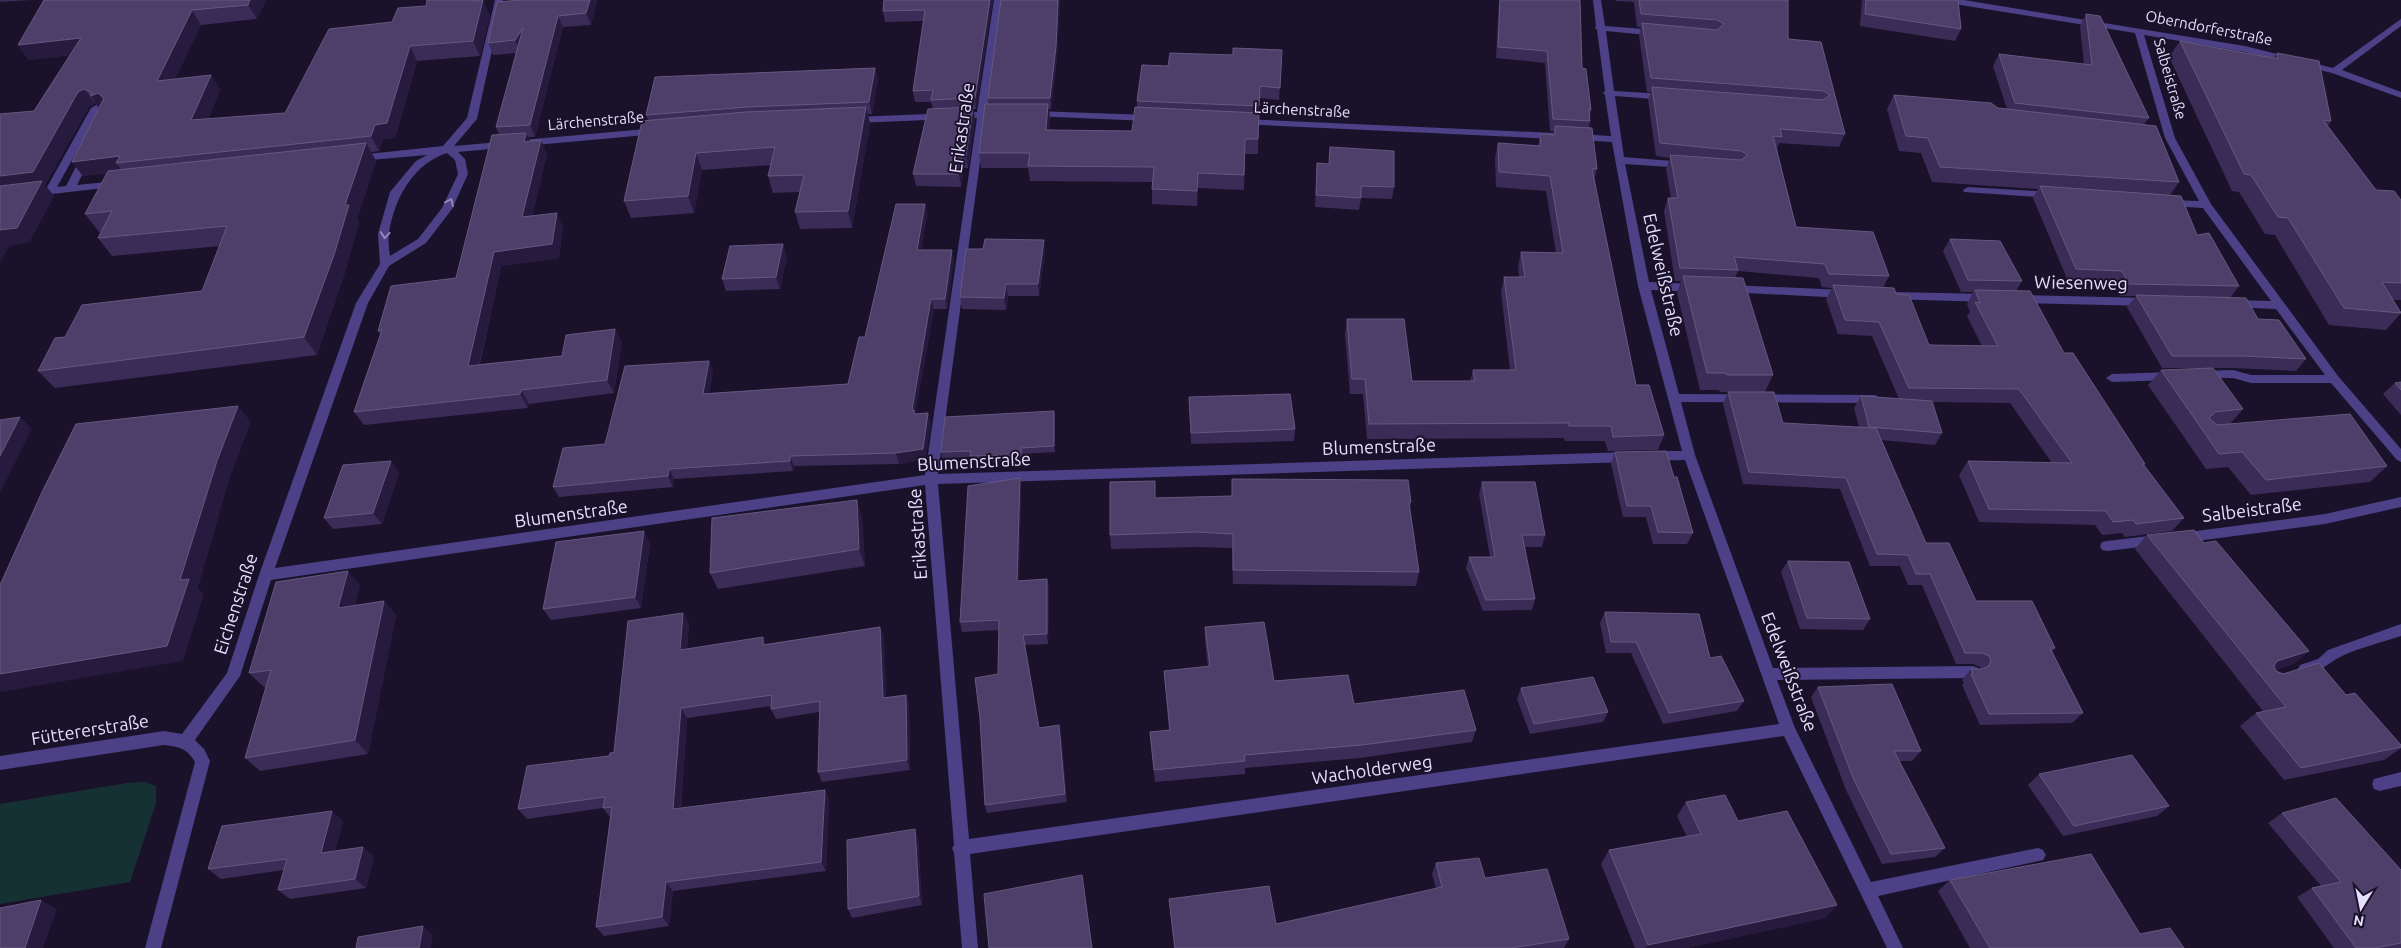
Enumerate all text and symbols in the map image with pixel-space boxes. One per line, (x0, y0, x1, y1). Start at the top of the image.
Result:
street label: Oberndorferstraße (2144, 7, 2274, 48)
street label: Salbeistraße (2151, 36, 2190, 121)
street label: Erikastraße (945, 81, 977, 174)
street label: Lärchenstraße (1253, 98, 1351, 121)
street label: Lärchenstraße (547, 108, 645, 133)
one-way arrow (444, 198, 454, 207)
street label: Edelweißstraße (1640, 211, 1688, 338)
one-way arrow (379, 232, 390, 240)
street label: Wiesenweg (2034, 271, 2128, 293)
street label: Blumenstraße (1322, 434, 1436, 458)
street label: Blumenstraße (917, 448, 1031, 474)
street label: Erikastraße (904, 488, 930, 580)
street label: Salbeistraße (2201, 493, 2303, 525)
street label: Blumenstraße (513, 495, 629, 531)
street label: Eichenstraße (209, 551, 261, 657)
street label: Edelweißstraße (1758, 609, 1822, 734)
street label: Füttererstraße (30, 710, 150, 748)
street label: Wacholderweg (1310, 751, 1433, 787)
north arrow (2336, 883, 2386, 933)
text: N (2352, 912, 2365, 930)

